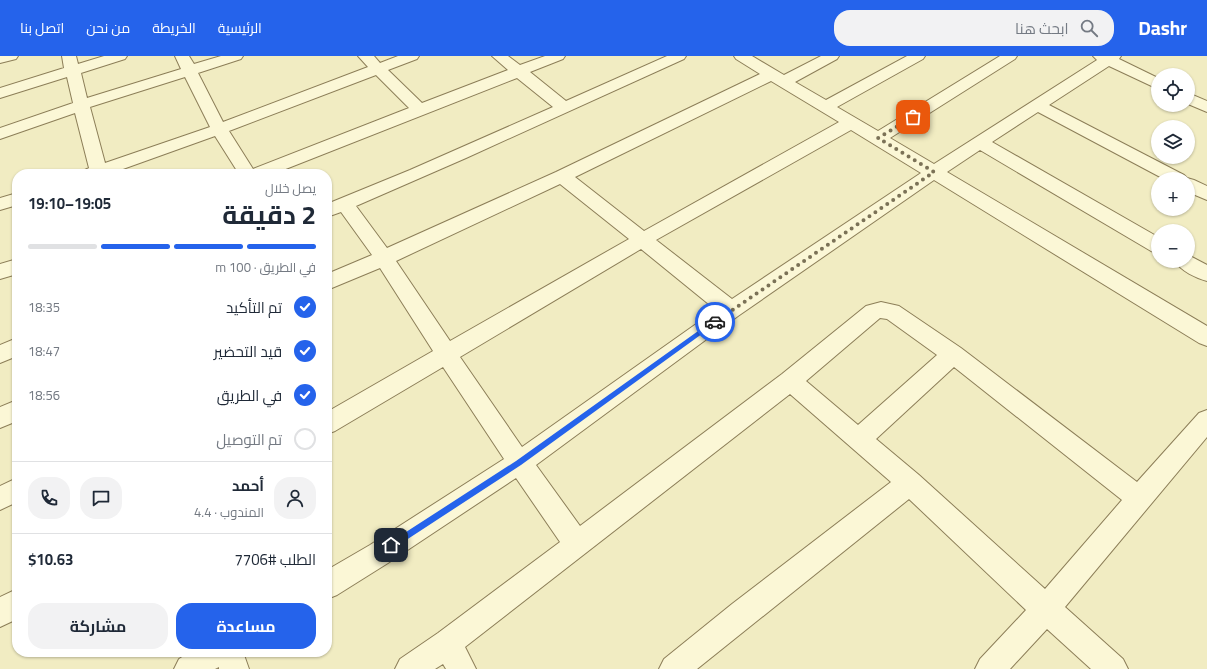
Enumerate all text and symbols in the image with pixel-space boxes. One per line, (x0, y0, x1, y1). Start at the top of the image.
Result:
search box (834, 10, 1114, 46)
text: Dashr (1138, 10, 1187, 46)
text: ابحث هنا (1015, 14, 1068, 43)
text: اتصل بنا (20, 15, 64, 41)
text: من نحن (86, 15, 130, 41)
text: الخريطة (152, 15, 196, 41)
text: الرئيسية (218, 15, 262, 41)
icon: search (1078, 17, 1100, 39)
map controls (1151, 68, 1195, 268)
button: locate (1151, 68, 1195, 112)
pin (896, 100, 930, 134)
icon: bag (902, 106, 924, 128)
button: layers (1151, 120, 1195, 164)
button: + (1151, 172, 1195, 216)
text: يصل خلال (265, 176, 316, 200)
text: 19:05–19:10 (28, 189, 111, 218)
text: 2 دقيقة (222, 190, 316, 239)
button: − (1151, 224, 1195, 268)
text: في الطريق · 100 m (215, 255, 316, 279)
text: تم التأكيد (226, 293, 282, 322)
text: 18:35 (28, 295, 60, 319)
icon: check (294, 296, 316, 318)
courier (695, 302, 735, 342)
icon: car (704, 311, 726, 333)
text: قيد التحضير (214, 337, 282, 366)
text: 18:47 (28, 339, 60, 363)
icon: check (294, 340, 316, 362)
text: في الطريق (217, 381, 282, 410)
text: 18:56 (28, 383, 60, 407)
icon: check (294, 384, 316, 406)
text: تم التوصيل (216, 425, 282, 454)
text: أحمد (232, 471, 264, 500)
button: phone (28, 477, 70, 519)
button: chat (80, 477, 122, 519)
button: person (274, 477, 316, 519)
text: المندوب · 4.4 (194, 500, 264, 524)
pin (374, 528, 408, 562)
icon: home (380, 534, 402, 556)
text: $10.63 (28, 545, 73, 574)
text: الطلب #7706 (234, 545, 316, 574)
button: مشاركة (28, 603, 168, 649)
button: مساعدة (176, 603, 316, 649)

